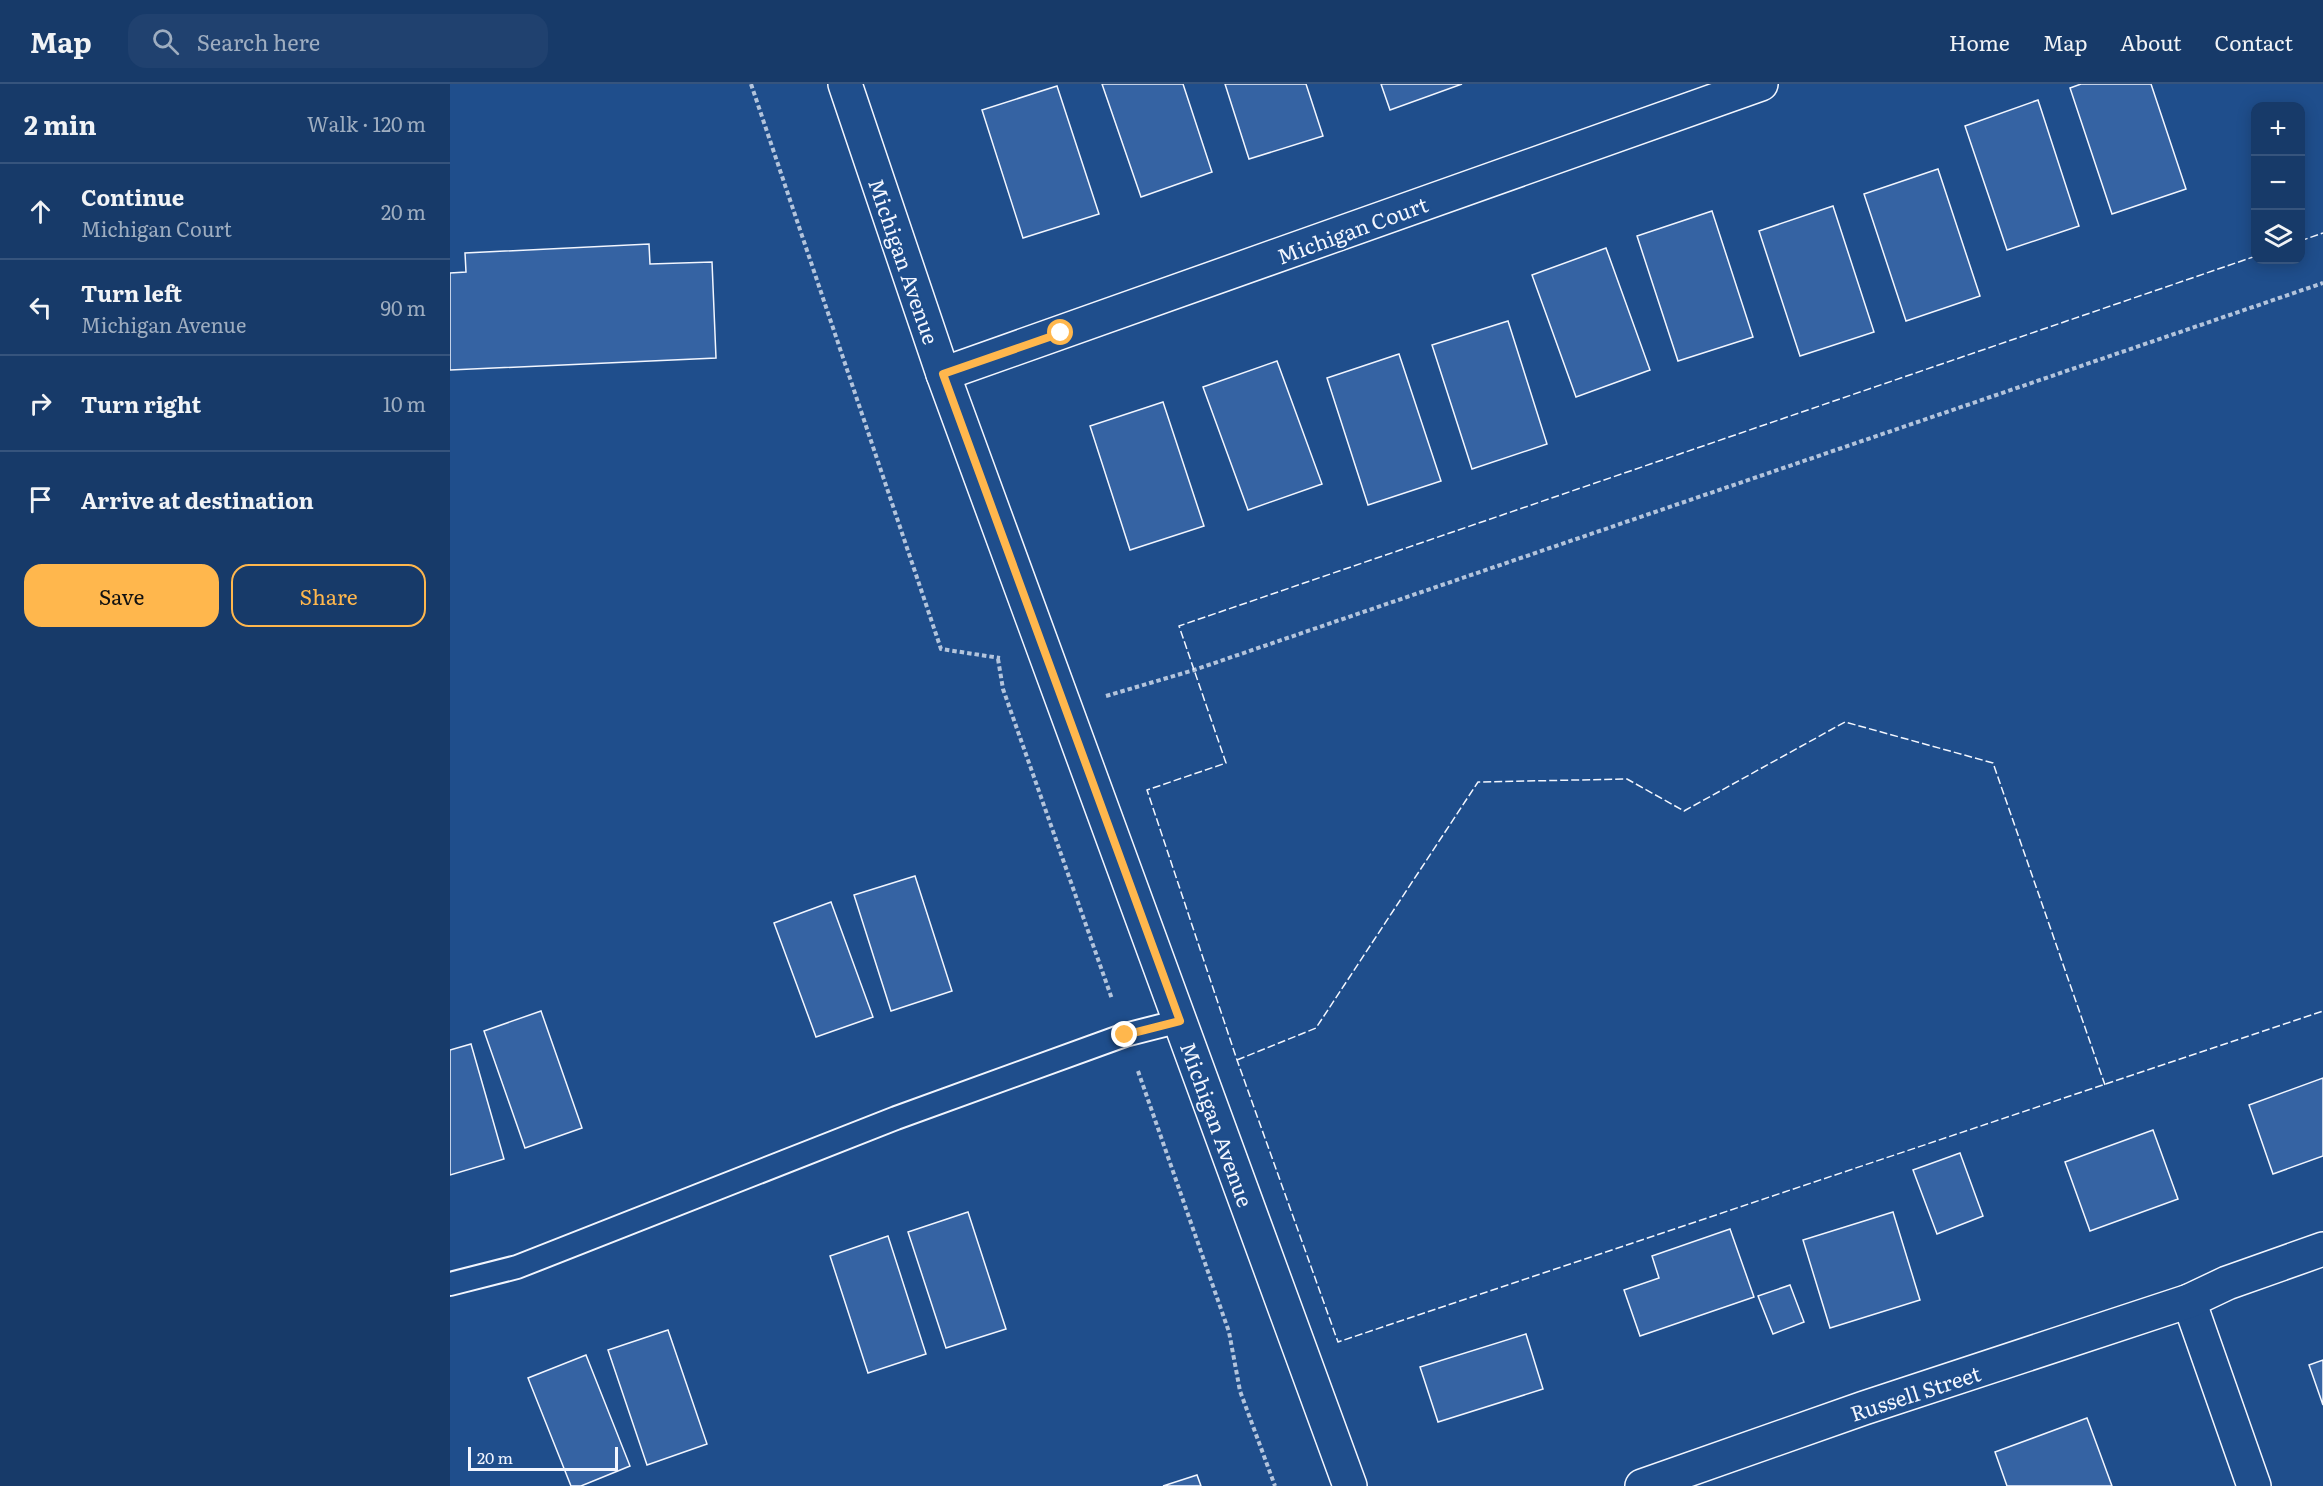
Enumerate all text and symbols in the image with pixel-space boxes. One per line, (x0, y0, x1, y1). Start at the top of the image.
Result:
search box (128, 14, 548, 68)
text: Map (30, 20, 92, 62)
icon: search (149, 25, 182, 58)
text: Search here (197, 25, 320, 58)
text: Home (1949, 26, 2010, 57)
text: Map (2043, 26, 2087, 57)
text: About (2120, 26, 2182, 57)
text: Contact (2215, 26, 2293, 57)
map controls (2251, 102, 2305, 264)
button: + (2251, 102, 2305, 156)
text: 2 min (24, 104, 97, 143)
text: Walk · 120 m (307, 108, 426, 138)
button: − (2251, 156, 2305, 210)
street label: Michigan Avenue (862, 174, 948, 348)
text: Continue (81, 180, 184, 213)
street label: Michigan Court (1272, 187, 1432, 271)
icon: ahead (24, 195, 57, 228)
text: 20 m (381, 196, 426, 226)
button: layers (2251, 210, 2305, 264)
text: Michigan Court (81, 213, 232, 243)
text: Turn left (81, 276, 182, 309)
icon: left (24, 291, 57, 324)
text: 90 m (381, 292, 426, 322)
text: Michigan Avenue (81, 309, 246, 339)
route start (1047, 319, 1073, 345)
icon: right (24, 387, 57, 420)
text: Turn right (81, 387, 201, 420)
text: 10 m (383, 388, 426, 418)
icon: arrive (24, 483, 57, 516)
text: Arrive at destination (81, 483, 314, 516)
button: Save (24, 564, 219, 627)
button: Share (231, 564, 426, 627)
route end (1111, 1021, 1137, 1047)
street label: Michigan Avenue (1174, 1037, 1262, 1211)
street label: Russell Street (1846, 1356, 1985, 1428)
scale bar (468, 1444, 618, 1472)
text: 20 m (477, 1445, 513, 1469)

